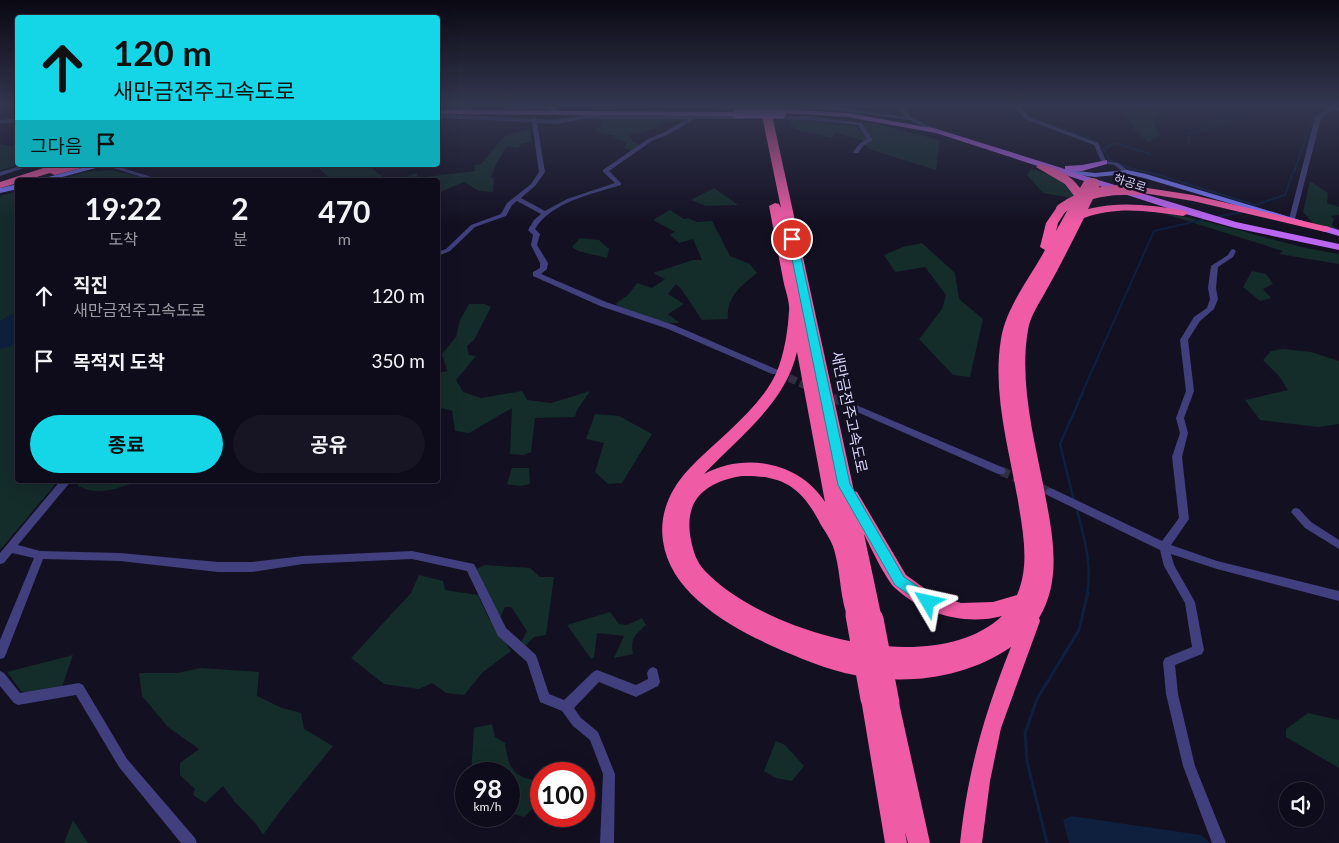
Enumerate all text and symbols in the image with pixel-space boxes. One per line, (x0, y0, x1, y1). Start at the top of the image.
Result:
text: 120 m (113, 31, 212, 73)
icon: ahead (30, 35, 95, 100)
text: 새만금전주고속도로 (113, 77, 295, 104)
icon: arrive (92, 130, 120, 158)
text: 그다음 (30, 134, 82, 157)
street label: 하공로 (1112, 170, 1148, 195)
text: 19:22 (85, 190, 162, 226)
text: 2 (231, 190, 249, 226)
text: 470 (318, 193, 370, 229)
pin (771, 218, 813, 260)
icon: arrive (778, 225, 806, 253)
text: 도착 (108, 229, 138, 248)
text: 분 (233, 229, 247, 248)
text: m (338, 229, 351, 248)
text: 직진 (73, 273, 108, 296)
icon: ahead (30, 282, 58, 310)
text: 120 m (371, 284, 425, 307)
text: 새만금전주고속도로 (73, 300, 205, 319)
icon: arrive (30, 347, 58, 375)
text: 350 m (371, 349, 425, 372)
street label: 새만금전주고속도로 (828, 349, 872, 474)
text: 목적지 도착 (73, 350, 165, 373)
button: 종료 (30, 415, 223, 473)
button: 공유 (233, 415, 425, 473)
position arrow (901, 575, 953, 627)
speed limit sign: 100 (530, 762, 595, 827)
text: 98 (473, 773, 502, 803)
map controls (1279, 782, 1324, 827)
button: sound (1279, 782, 1324, 827)
text: km/h (473, 799, 502, 814)

